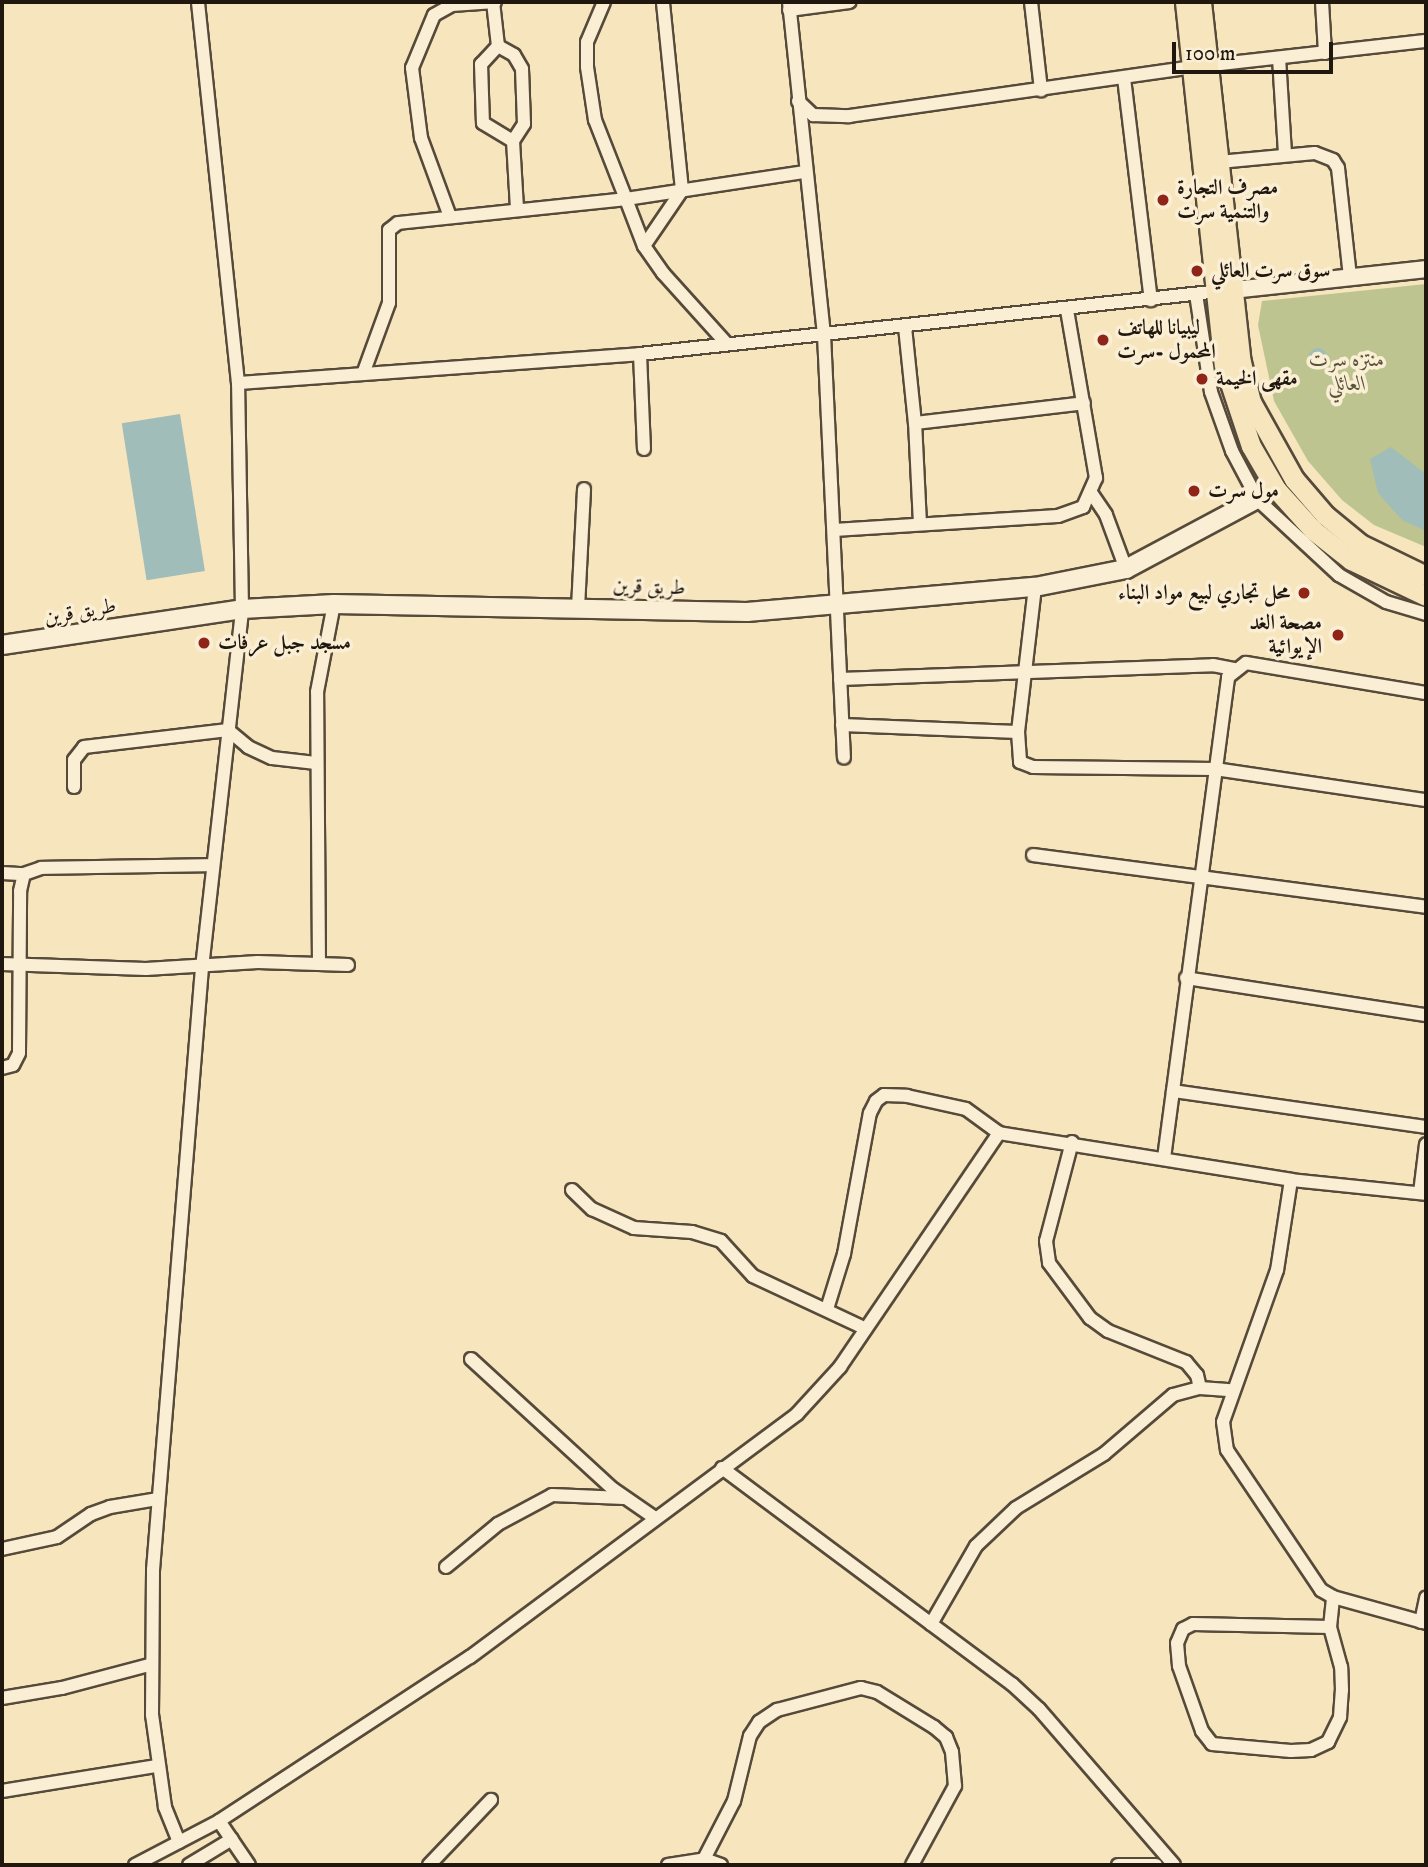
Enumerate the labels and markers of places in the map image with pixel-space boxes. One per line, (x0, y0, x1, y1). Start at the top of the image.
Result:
place label: مصرف التجارة والتنمية سرت (1177, 175, 1278, 225)
marker: مصرف التجارة والتنمية سرت (1155, 192, 1171, 208)
place label: سوق سرت العائلي (1211, 258, 1331, 284)
marker: سوق سرت العائلي (1189, 263, 1205, 279)
place label: ليبيانا للهاتف المحمول -سرت (1117, 315, 1216, 365)
marker: ليبيانا للهاتف المحمول -سرت (1095, 332, 1111, 348)
place label: مقهى الخيمة (1216, 366, 1298, 392)
marker: مقهى الخيمة (1194, 371, 1210, 387)
place label: مول سرت (1208, 478, 1279, 504)
marker: مول سرت (1186, 483, 1202, 499)
place label: محل تجاري لبيع مواد البناء (1118, 580, 1290, 606)
marker: محل تجاري لبيع مواد البناء (1296, 585, 1312, 601)
place label: مصحة الغد الإيوائية (1249, 610, 1322, 660)
marker: مصحة الغد الإيوائية (1328, 625, 1348, 645)
place label: مسجد جبل عرفات (218, 630, 351, 656)
marker: مسجد جبل عرفات (196, 635, 212, 651)

